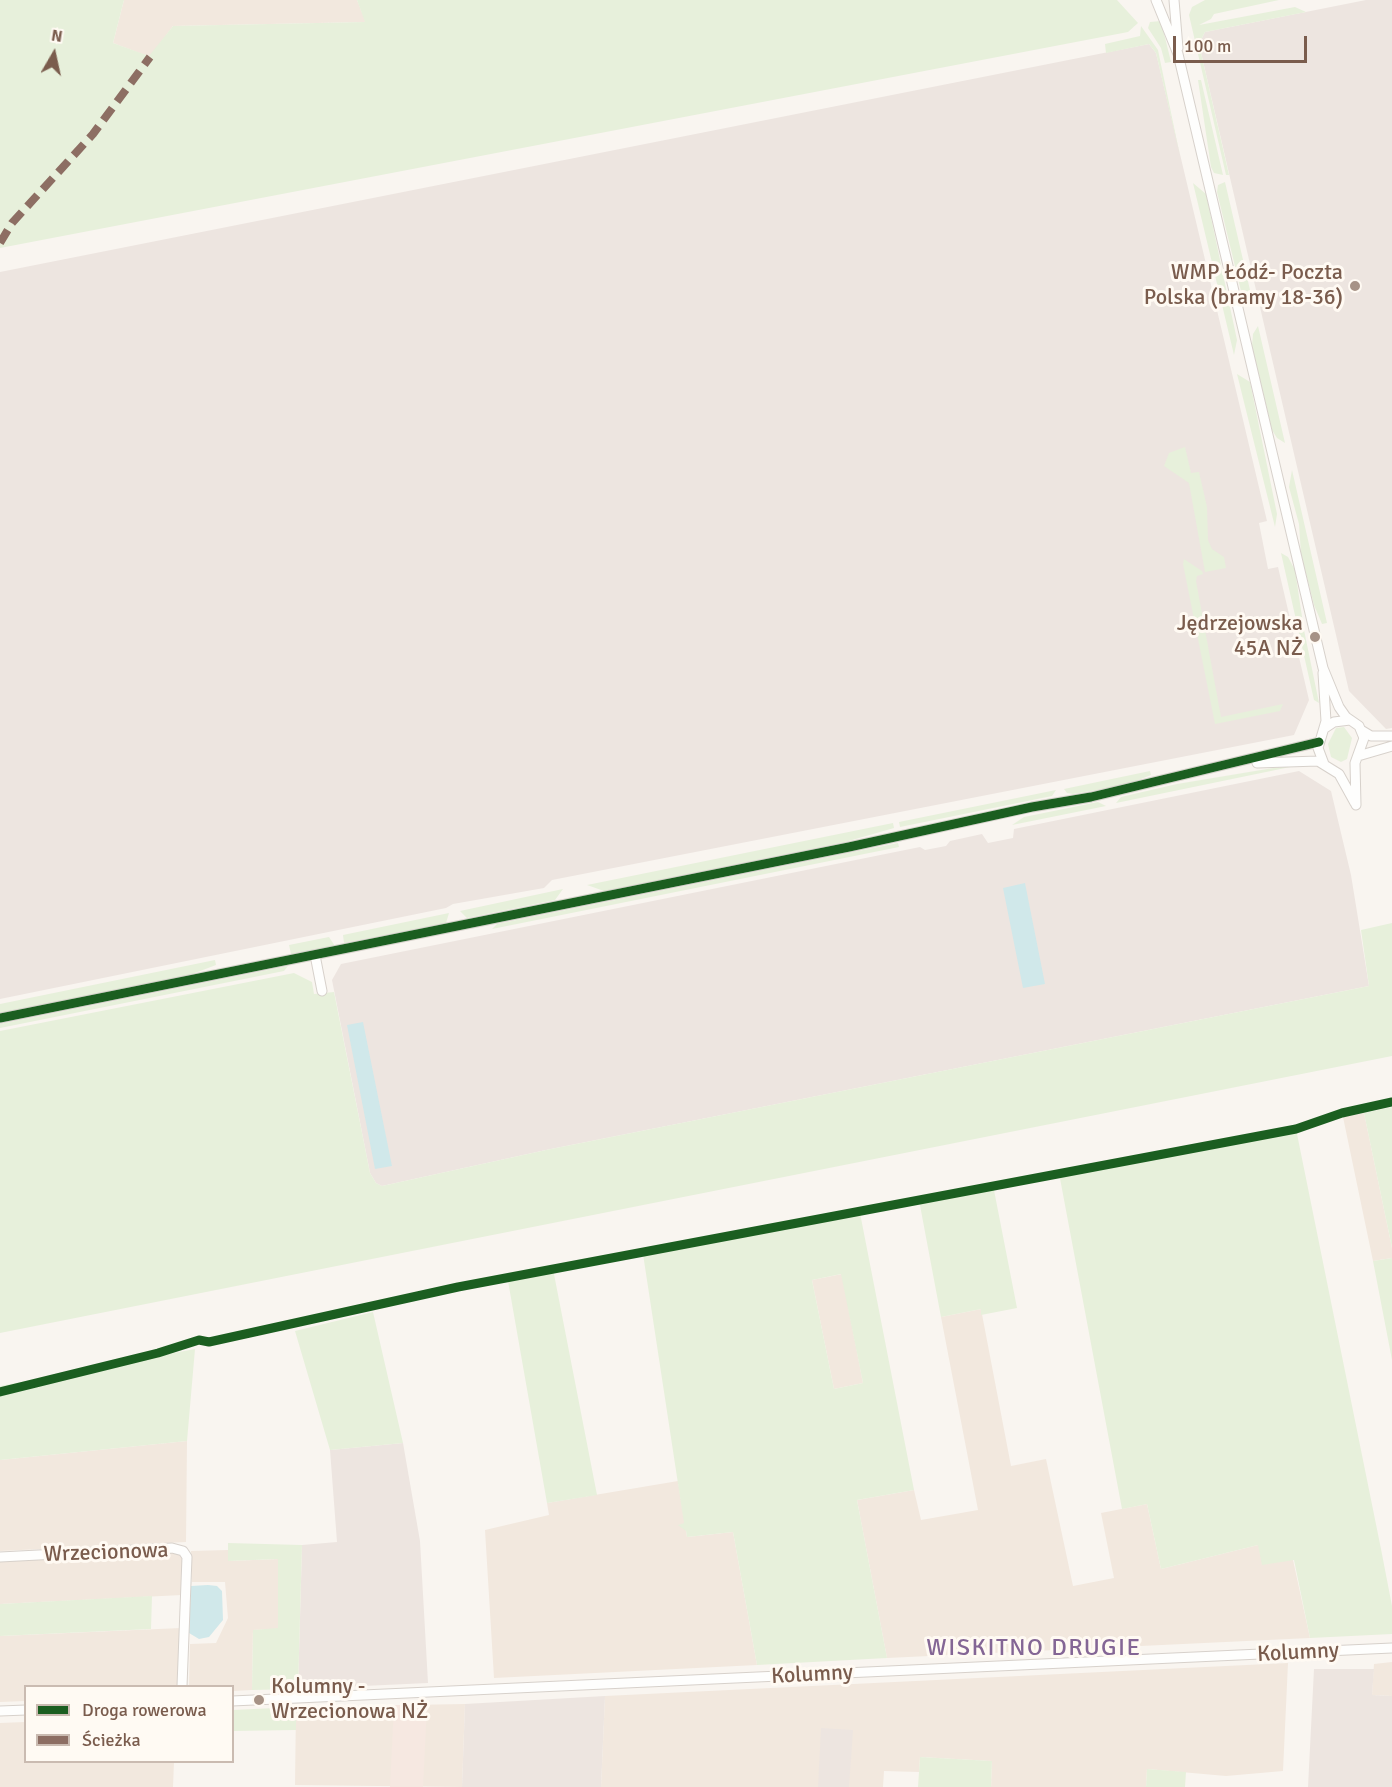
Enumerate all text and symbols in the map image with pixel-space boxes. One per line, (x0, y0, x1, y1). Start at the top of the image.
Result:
north arrow (24, 24, 84, 84)
scale bar (1176, 24, 1310, 62)
text: N (50, 25, 64, 47)
text: 100 m (1184, 35, 1231, 57)
place label: WMP Łódź- Poczta Polska (bramy 18-36) (1144, 260, 1343, 312)
marker: WMP Łódź- Poczta Polska (bramy 18-36) (1348, 279, 1362, 293)
place label: Jędrzejowska 45A NŻ (1177, 611, 1303, 662)
marker: Jędrzejowska 45A NŻ (1308, 630, 1322, 644)
street label: Wrzecionowa (43, 1538, 169, 1568)
district label: WISKITNO DRUGIE (926, 1635, 1142, 1663)
street label: Kolumny (1256, 1638, 1340, 1668)
street label: Kolumny (770, 1660, 854, 1690)
place label: Kolumny - Wrzecionowa NŻ (271, 1674, 428, 1726)
legend (24, 1685, 234, 1763)
marker: Kolumny - Wrzecionowa NŻ (252, 1693, 266, 1707)
text: Droga rowerowa (82, 1699, 207, 1721)
text: Ścieżka (82, 1729, 141, 1751)

